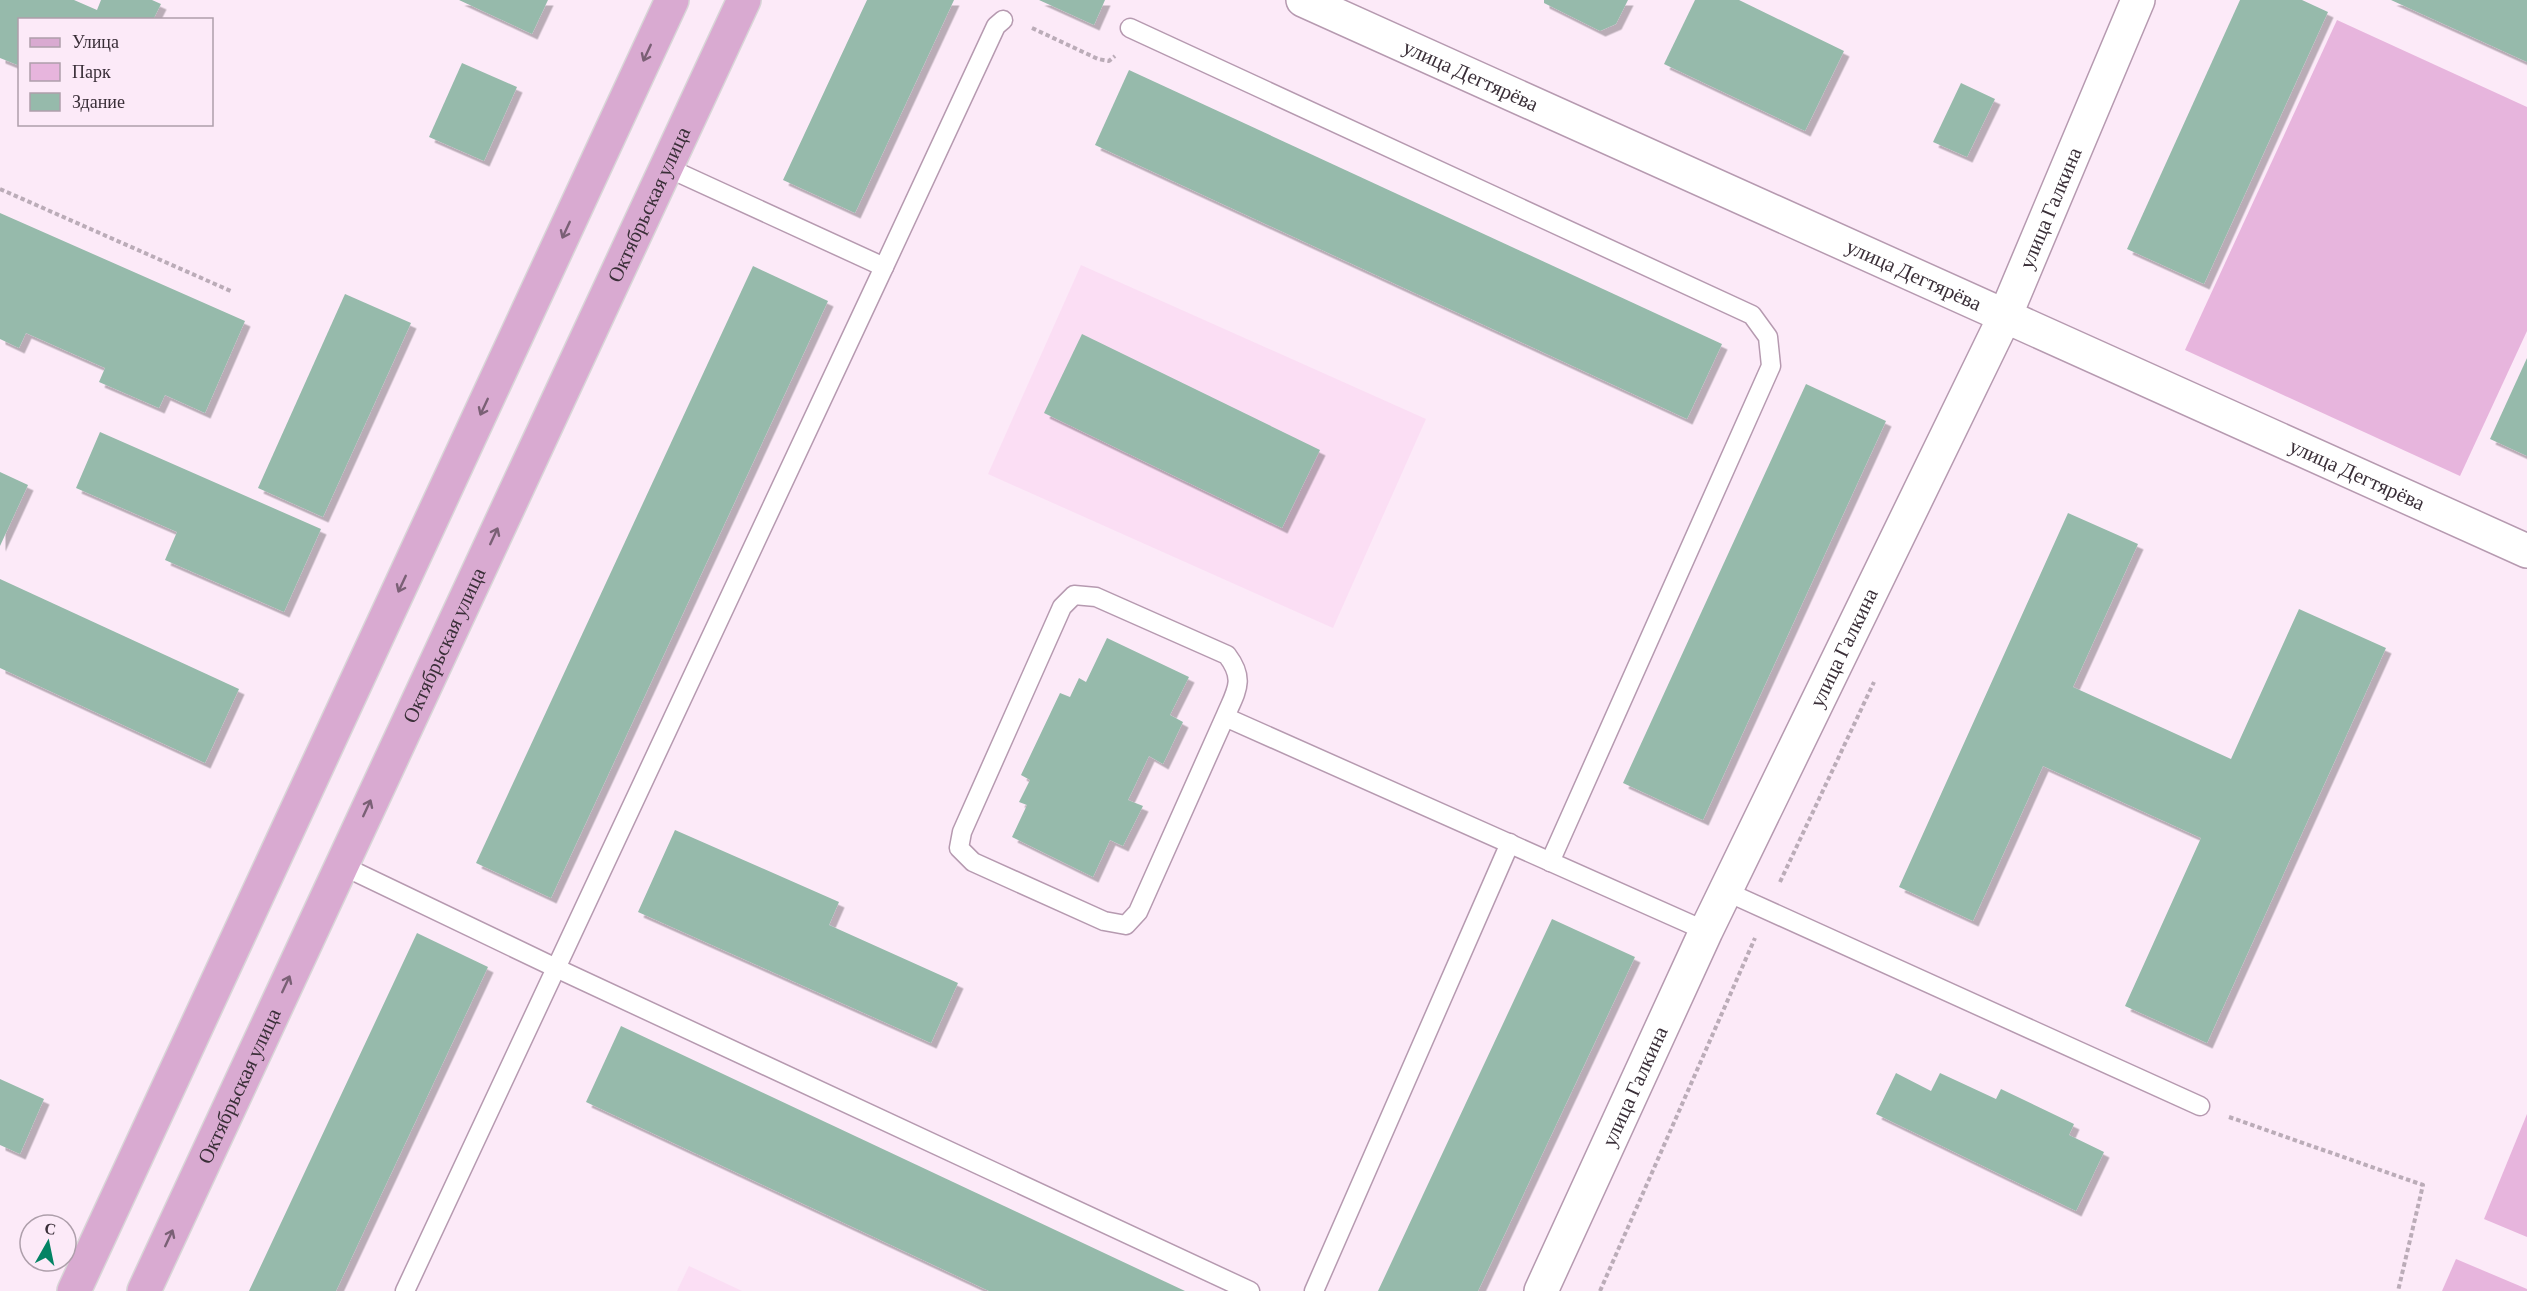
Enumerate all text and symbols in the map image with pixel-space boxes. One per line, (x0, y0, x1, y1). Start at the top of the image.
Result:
legend (18, 18, 213, 126)
text: Улица (72, 32, 119, 52)
street label: улица Дегтярёва (1399, 35, 1543, 117)
one-way arrow (641, 44, 653, 62)
text: Парк (72, 62, 111, 82)
text: Здание (72, 92, 125, 112)
street label: Октябрьская улица (603, 123, 696, 286)
street label: улица Галкина (2014, 143, 2087, 272)
one-way arrow (559, 221, 570, 239)
street label: улица Дегтярёва (1843, 234, 1986, 316)
one-way arrow (477, 397, 489, 415)
street label: улица Дегтярёва (2286, 434, 2429, 516)
one-way arrow (489, 527, 501, 545)
street label: Октябрьская улица (398, 563, 491, 727)
one-way arrow (395, 574, 407, 592)
street label: улица Галкина (1805, 584, 1883, 711)
one-way arrow (362, 799, 374, 817)
one-way arrow (280, 976, 292, 994)
street label: Октябрьская улица (193, 1004, 286, 1168)
street label: улица Галкина (1597, 1022, 1673, 1150)
north arrow (18, 1213, 78, 1273)
text: С (43, 1219, 57, 1238)
one-way arrow (163, 1229, 175, 1247)

